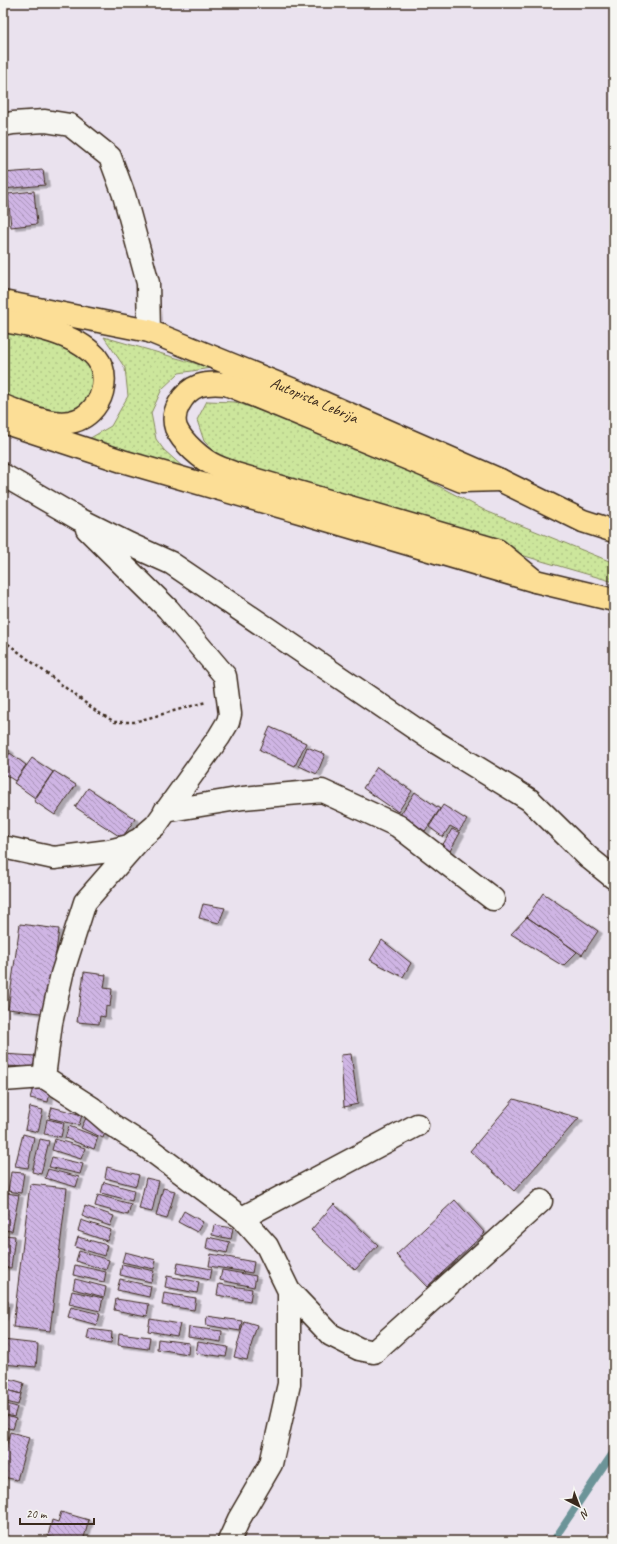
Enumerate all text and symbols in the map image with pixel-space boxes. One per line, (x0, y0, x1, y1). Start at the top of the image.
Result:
street label: Autopista Lebrija (267, 373, 362, 428)
north arrow (559, 1486, 599, 1526)
scale bar (20, 1500, 94, 1526)
text: 20 m (26, 1506, 48, 1522)
text: N (577, 1506, 593, 1522)

